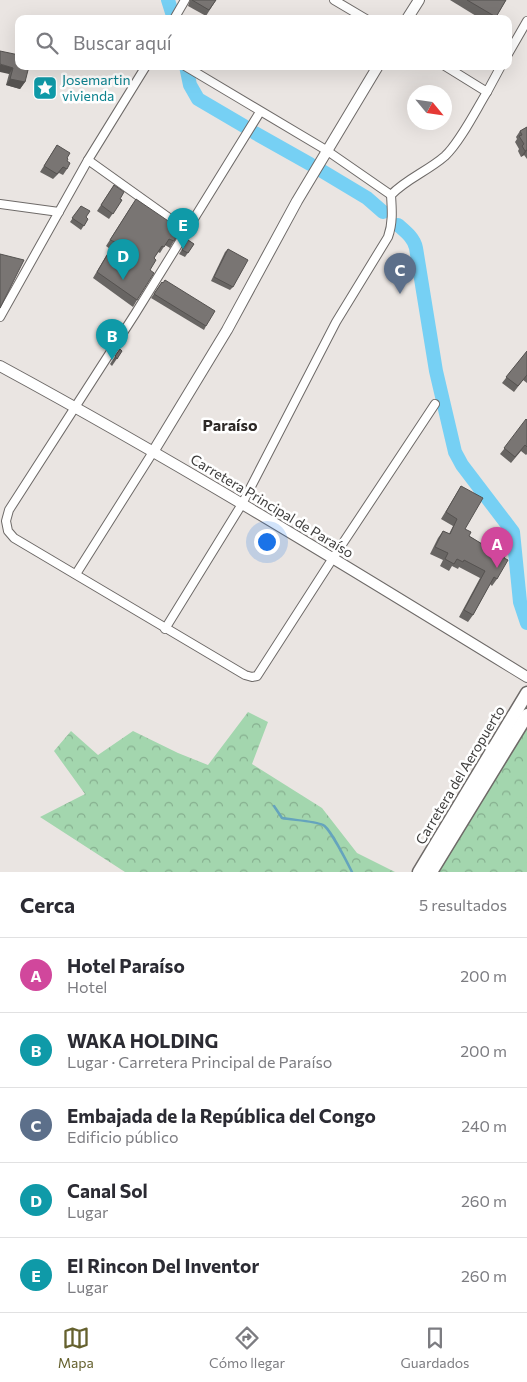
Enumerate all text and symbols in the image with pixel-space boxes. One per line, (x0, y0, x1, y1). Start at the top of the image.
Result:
search box (15, 15, 512, 70)
icon: search (33, 29, 61, 57)
text: Buscar aquí (73, 31, 172, 54)
place label: Josemartin vivienda (62, 71, 131, 104)
place icon: Josemartin vivienda (32, 75, 58, 101)
north arrow (407, 85, 452, 130)
pin: E (167, 208, 199, 249)
pin: D (107, 239, 139, 280)
pin: C (384, 253, 416, 294)
pin: B (96, 319, 128, 360)
district label: Paraíso (202, 415, 258, 434)
street label: Carretera Principal de Paraíso (188, 450, 357, 561)
pin: A (481, 527, 513, 568)
your location (254, 529, 280, 555)
street label: Carretera del Aeropuerto (411, 702, 508, 847)
text: Cerca (20, 892, 75, 917)
text: 5 resultados (419, 895, 507, 914)
text: Hotel Paraíso (67, 954, 185, 977)
text: A (30, 966, 42, 985)
text: 200 m (460, 966, 507, 985)
text: Hotel (67, 977, 107, 996)
text: WAKA HOLDING (67, 1029, 218, 1052)
text: B (31, 1041, 41, 1060)
text: 200 m (460, 1041, 507, 1060)
text: Lugar · Carretera Principal de Paraíso (67, 1052, 332, 1071)
text: Embajada de la República del Congo (67, 1104, 376, 1127)
text: C (31, 1116, 41, 1135)
text: 240 m (461, 1116, 507, 1135)
text: Edificio público (67, 1127, 178, 1146)
text: Canal Sol (67, 1179, 148, 1202)
text: D (30, 1191, 42, 1210)
text: 260 m (461, 1191, 507, 1210)
text: Lugar (67, 1202, 108, 1221)
text: El Rincon Del Inventor (67, 1254, 259, 1277)
text: E (31, 1266, 41, 1285)
text: 260 m (461, 1266, 507, 1285)
text: Lugar (67, 1277, 108, 1296)
tab: Mapa (58, 1324, 94, 1371)
tab: Cómo llegar (209, 1324, 285, 1371)
tab: Guardados (400, 1324, 469, 1371)

